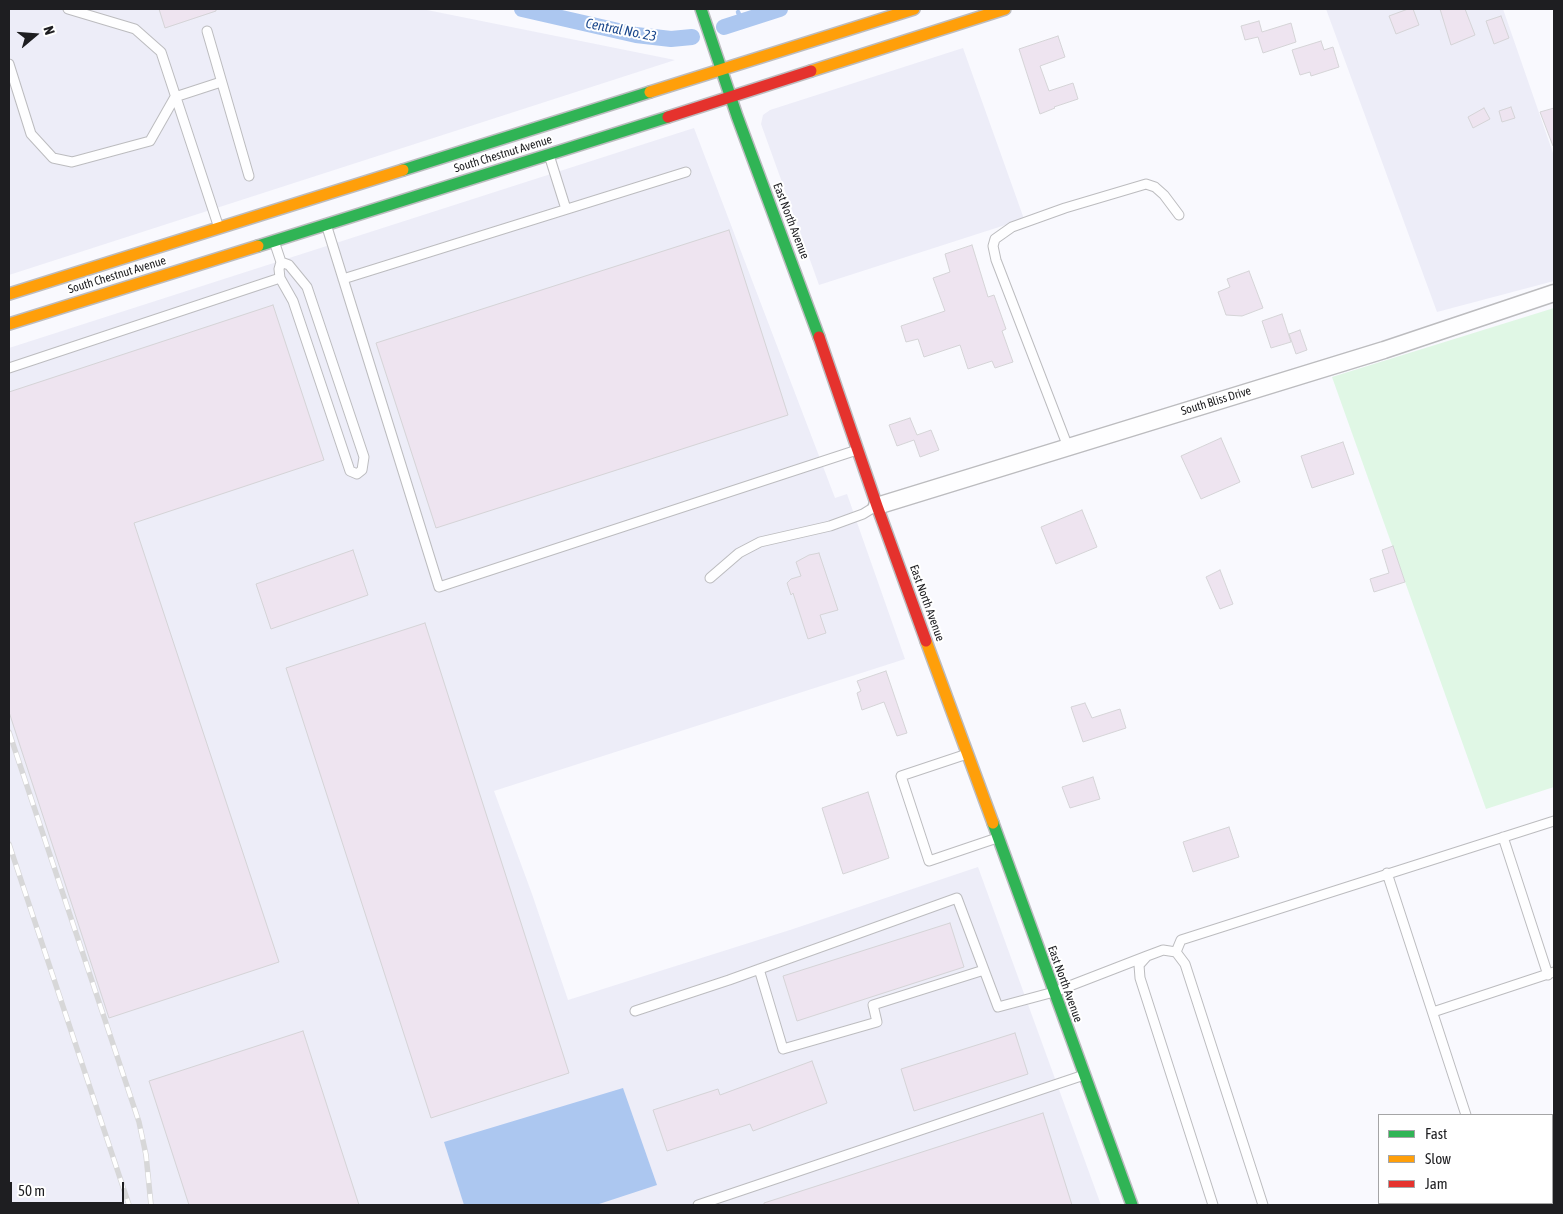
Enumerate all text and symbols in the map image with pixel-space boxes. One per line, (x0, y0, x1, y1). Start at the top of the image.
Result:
north arrow (10, 10, 60, 60)
water label: Central No. 23 (584, 15, 658, 45)
text: N (40, 24, 58, 37)
street label: South Chestnut Avenue (452, 132, 554, 176)
street label: East North Avenue (770, 181, 812, 261)
street label: South Chestnut Avenue (66, 253, 168, 297)
street label: South Bliss Drive (1179, 384, 1253, 418)
street label: East North Avenue (907, 563, 947, 643)
street label: East North Avenue (1045, 944, 1085, 1024)
legend (1378, 1114, 1553, 1204)
text: Fast (1425, 1125, 1447, 1142)
text: Slow (1425, 1150, 1451, 1167)
scale bar (12, 1172, 126, 1204)
text: Jam (1425, 1175, 1448, 1192)
text: 50 m (18, 1182, 45, 1199)

